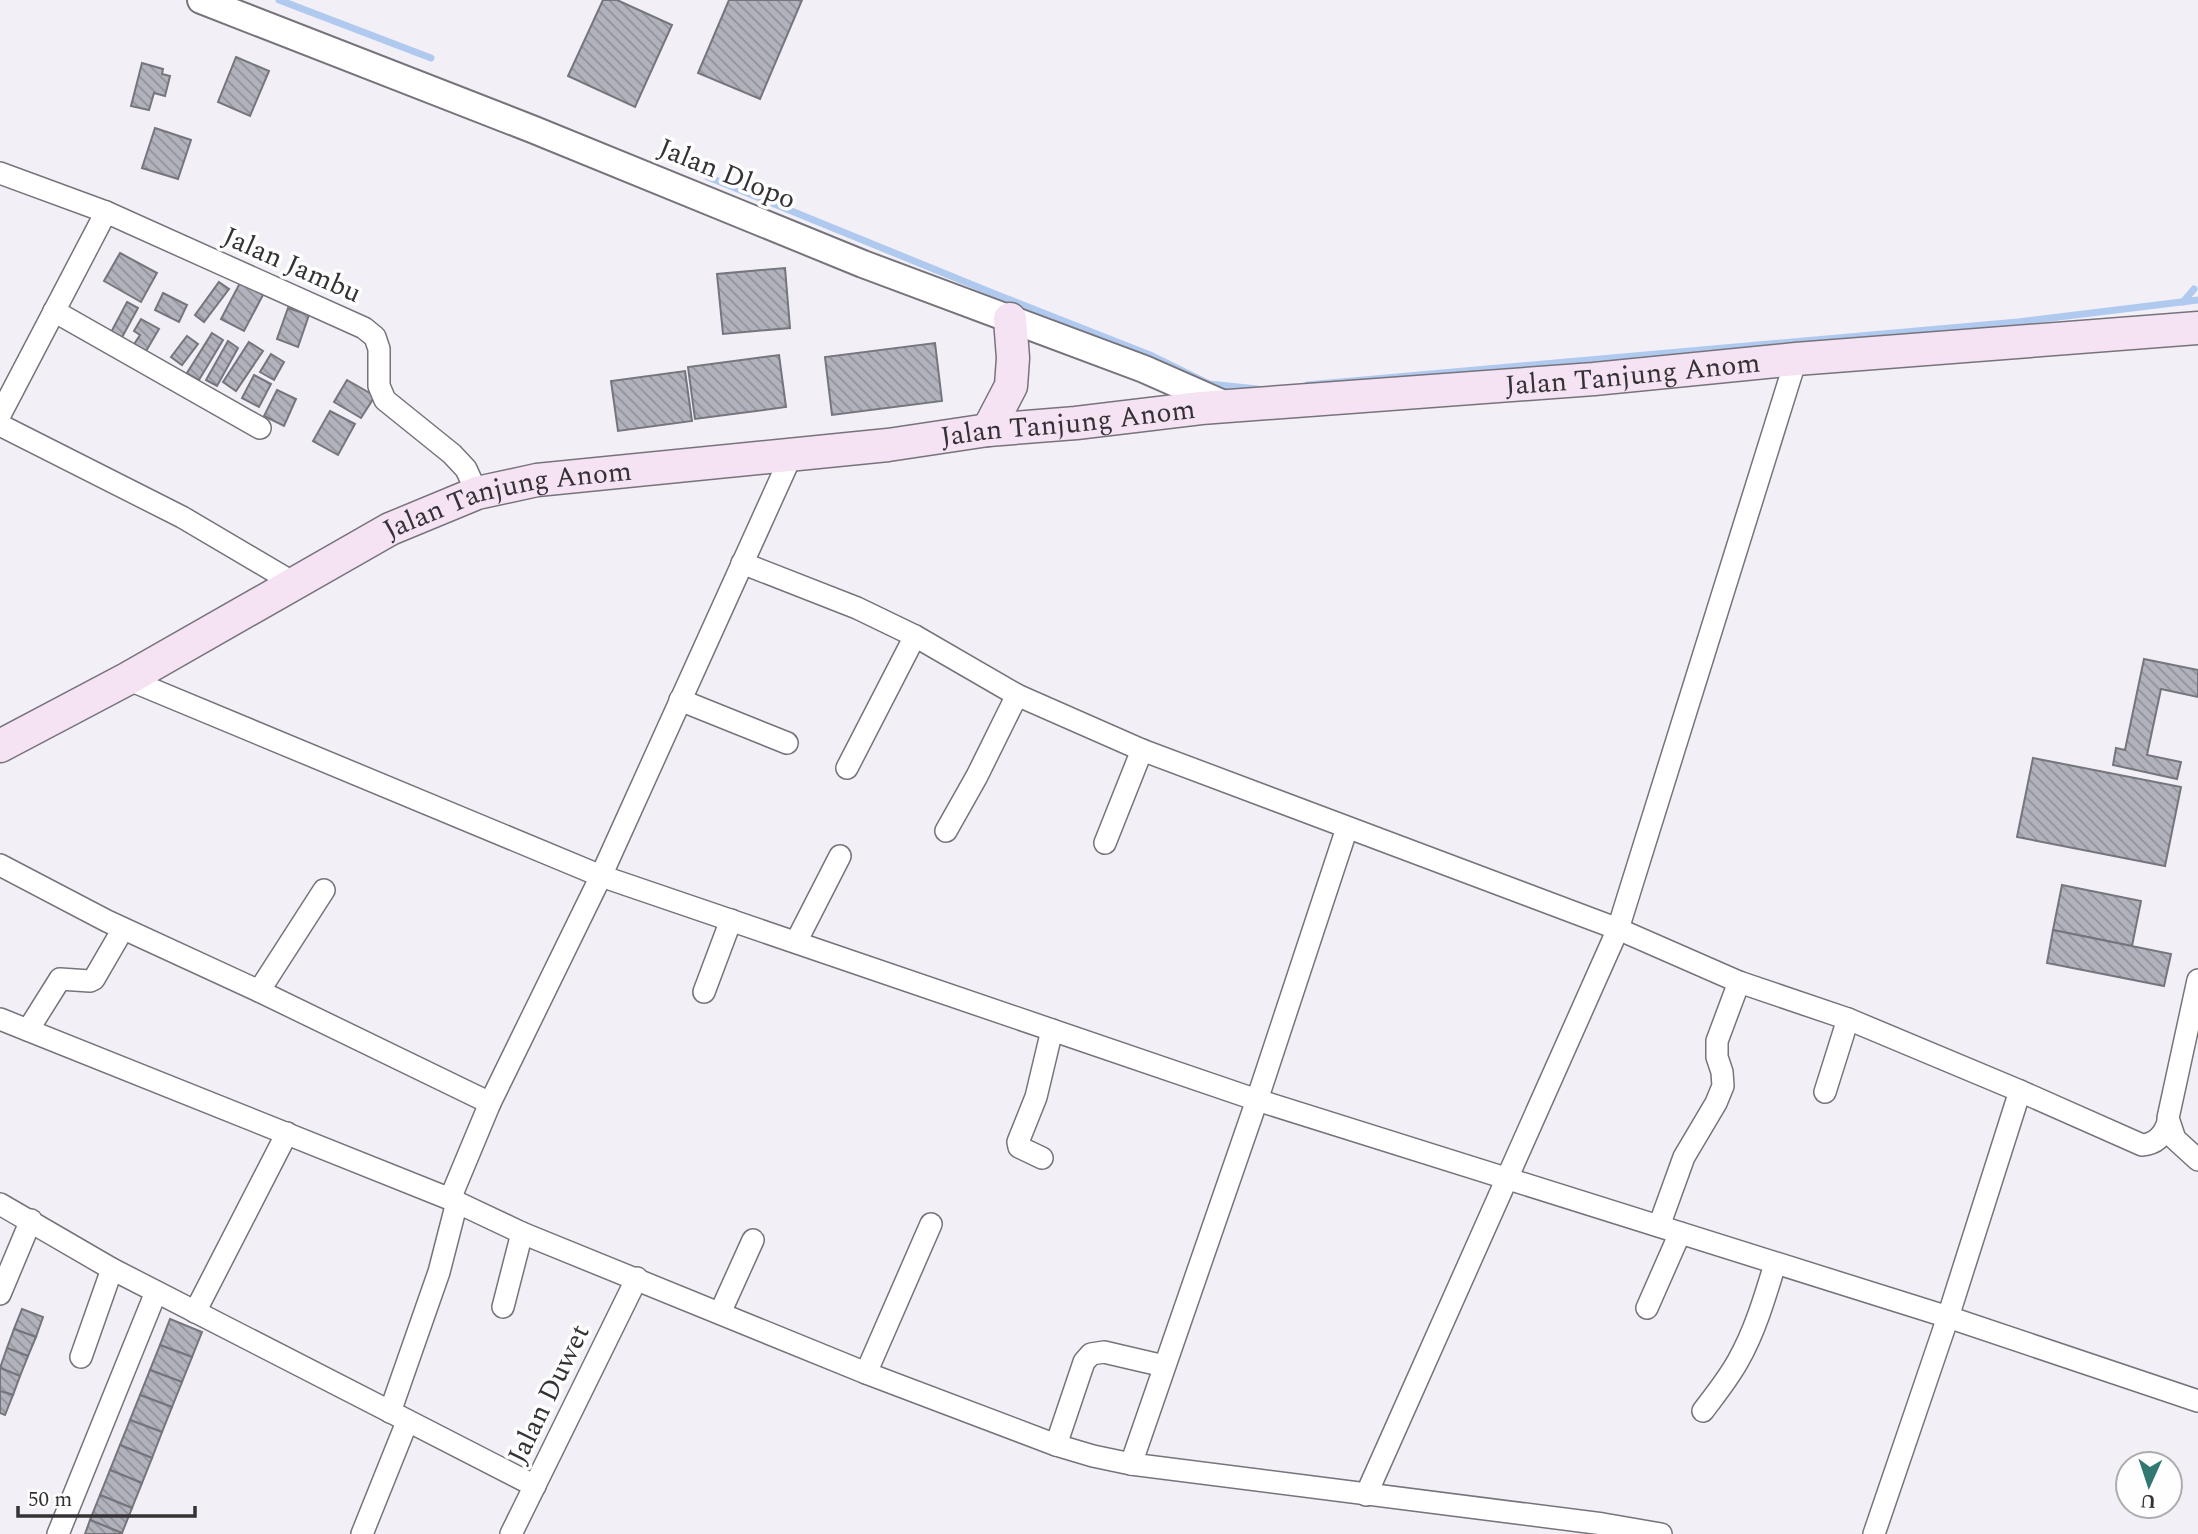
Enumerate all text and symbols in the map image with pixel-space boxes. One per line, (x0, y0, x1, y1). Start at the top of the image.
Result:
street label: Jalan Dlopo (652, 127, 802, 221)
street label: Jalan Jambu (216, 215, 368, 315)
street label: Jalan Tanjung Anom (1504, 341, 1762, 407)
street label: Jalan Tanjung Anom (938, 387, 1198, 458)
street label: Jalan Tanjung Anom (375, 449, 634, 550)
street label: Jalan Duwet (497, 1317, 601, 1471)
north arrow (2114, 1450, 2184, 1520)
scale bar (18, 1474, 194, 1518)
text: 50 m (28, 1484, 72, 1516)
text: U (2139, 1486, 2157, 1515)

